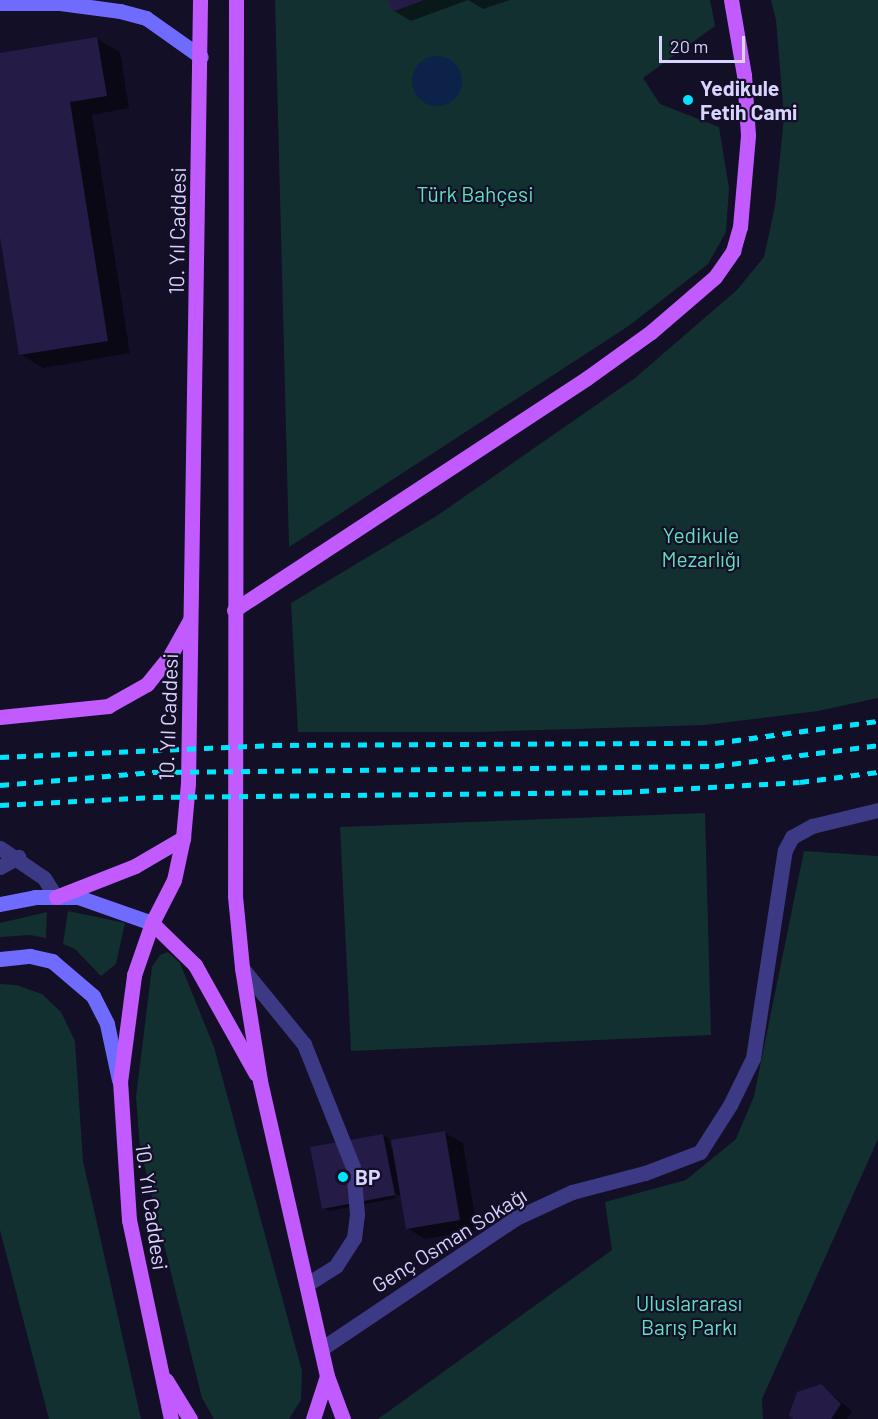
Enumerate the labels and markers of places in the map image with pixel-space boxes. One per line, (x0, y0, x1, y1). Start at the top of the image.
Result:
place label: Yedikule Fetih Cami (700, 75, 797, 125)
marker: Yedikule Fetih Cami (681, 93, 695, 107)
place label: BP (355, 1164, 381, 1190)
marker: BP (336, 1170, 350, 1184)

